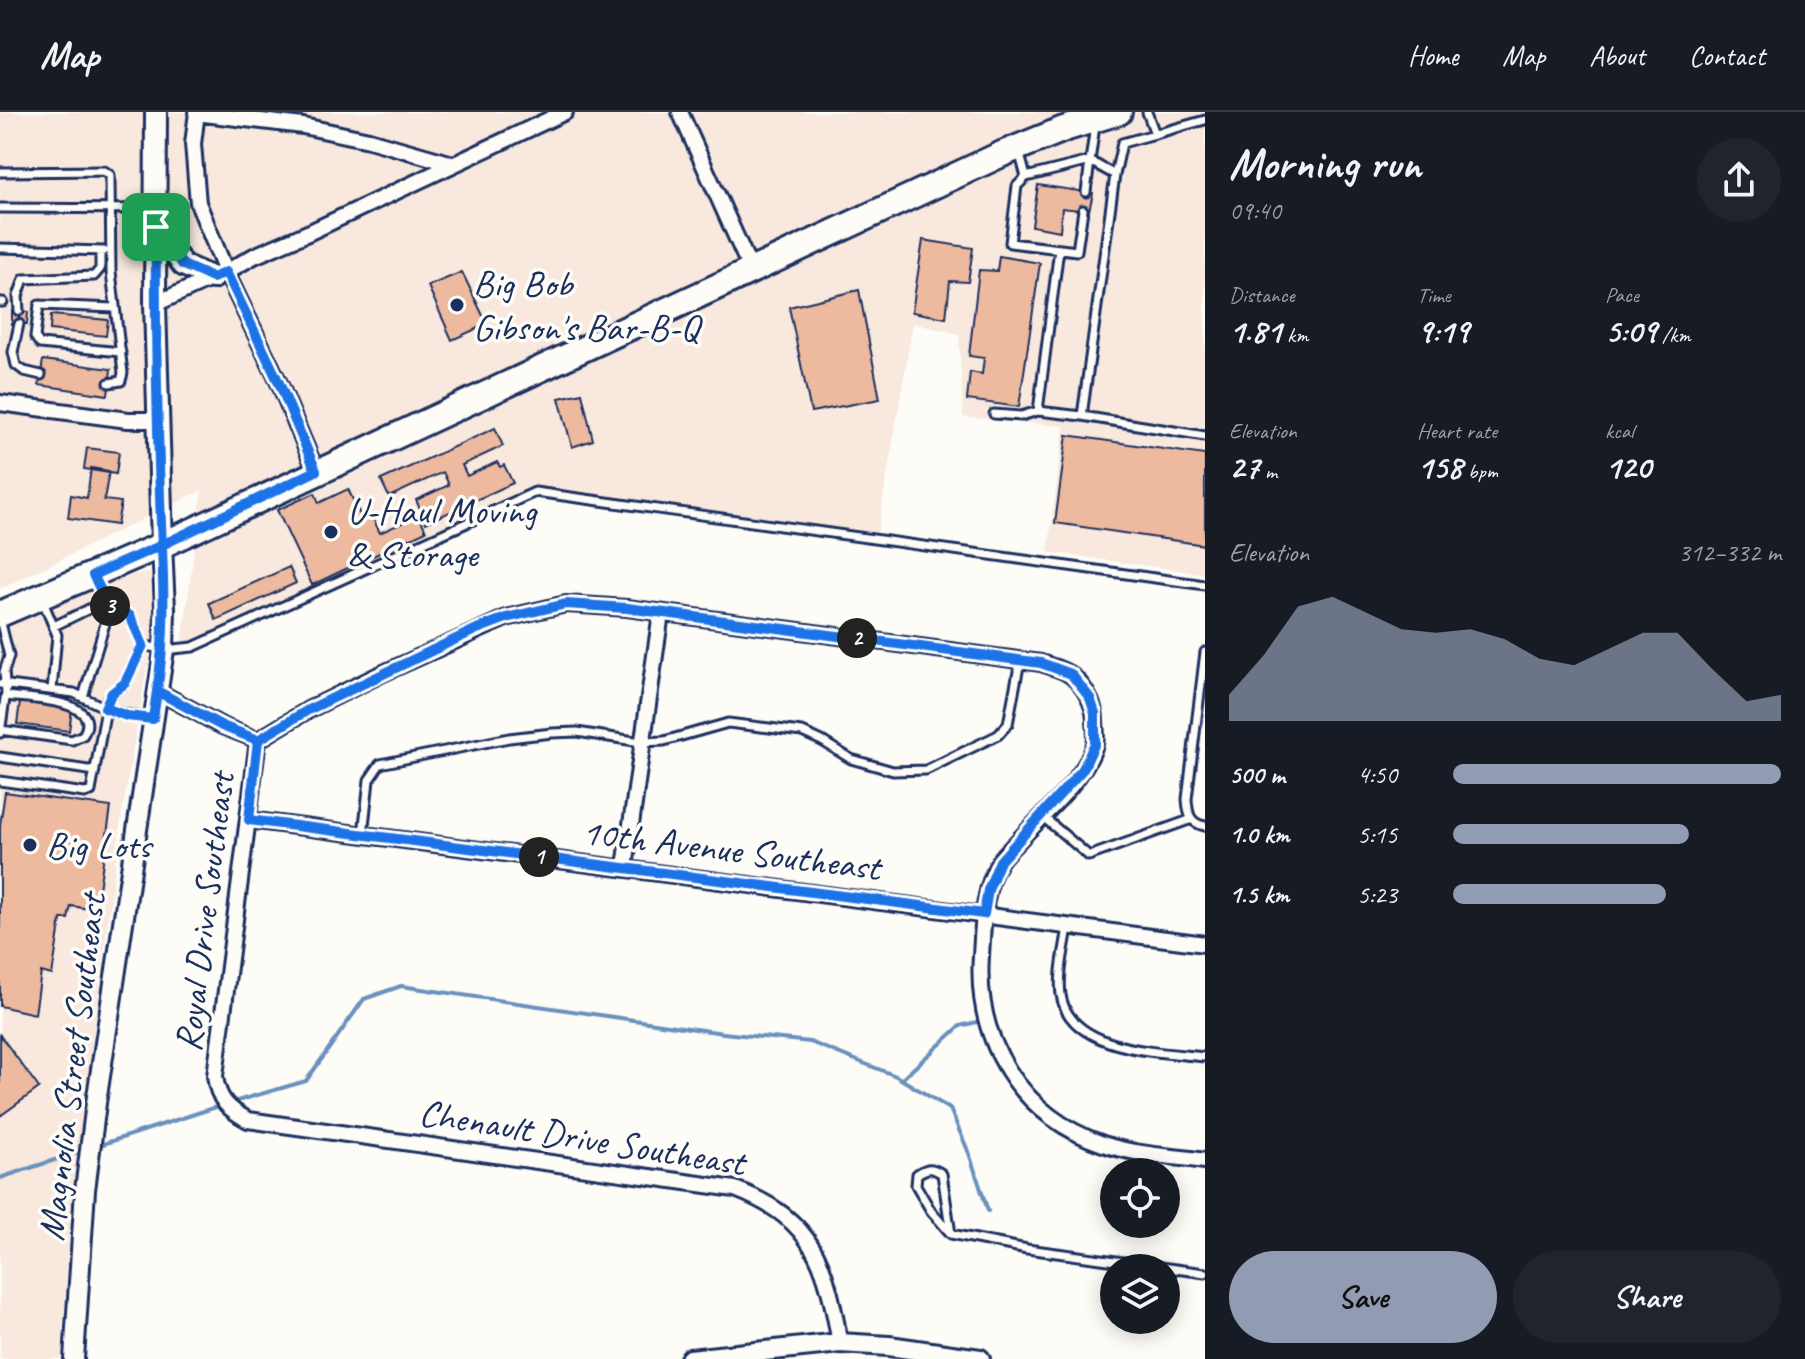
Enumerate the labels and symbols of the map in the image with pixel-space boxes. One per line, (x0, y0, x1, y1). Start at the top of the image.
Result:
pin (122, 193, 190, 261)
place label: Big Bob Gibson's Bar-B-Q (473, 260, 703, 351)
marker: Big Bob Gibson's Bar-B-Q (448, 296, 466, 314)
place label: U-Haul Moving & Storage (347, 487, 538, 578)
marker: U-Haul Moving & Storage (322, 523, 340, 541)
pin: 3 (90, 586, 130, 626)
pin: 2 (837, 618, 877, 658)
street label: Royal Drive Southeast (164, 767, 245, 1054)
street label: 10th Avenue Southeast (579, 808, 886, 892)
place label: Big Lots (46, 822, 154, 869)
marker: Big Lots (21, 836, 39, 854)
pin: 1 (519, 837, 559, 877)
street label: Magnolia Street Southeast (27, 888, 117, 1243)
street label: Chenault Drive Southeast (416, 1089, 751, 1187)

